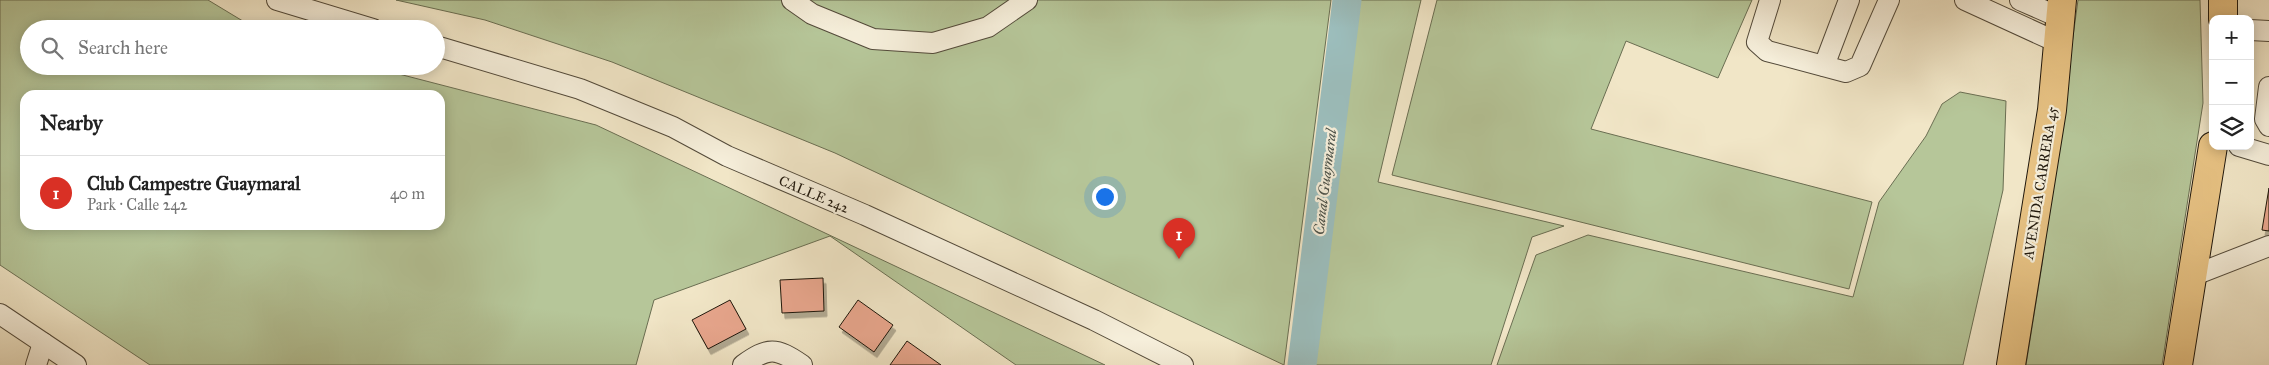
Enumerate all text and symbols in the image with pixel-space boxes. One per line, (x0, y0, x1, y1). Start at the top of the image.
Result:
map controls (2209, 15, 2254, 150)
button: + (2209, 15, 2254, 60)
search box (20, 20, 445, 75)
icon: search (38, 34, 66, 62)
text: Search here (78, 36, 168, 59)
button: − (2209, 60, 2254, 105)
street label: AVENIDA CARRERA 45 (2020, 105, 2061, 262)
button: layers (2209, 105, 2254, 150)
text: Nearby (40, 110, 103, 136)
water label: Canal Guaymaral (1310, 126, 1341, 236)
text: Club Campestre Guaymaral (87, 172, 300, 195)
street label: CALLE 242 (776, 172, 851, 217)
text: 1 (53, 184, 59, 203)
text: 40 m (390, 184, 425, 203)
your location (1092, 184, 1118, 210)
text: Park · Calle 242 (87, 195, 187, 214)
pin: 1 (1163, 218, 1195, 259)

